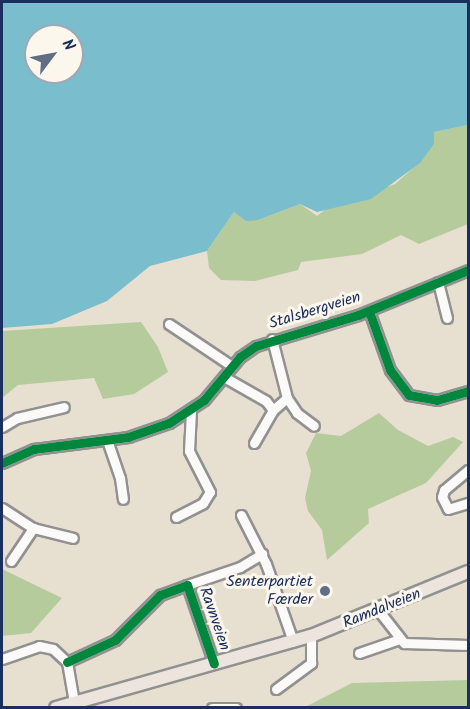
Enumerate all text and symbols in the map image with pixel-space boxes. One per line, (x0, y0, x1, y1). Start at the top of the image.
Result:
north arrow (24, 24, 84, 84)
text: N (55, 34, 81, 56)
street label: Stalsbergveien (267, 288, 363, 334)
place label: Senterpartiet Færder (226, 572, 313, 610)
marker: Senterpartiet Færder (318, 584, 332, 598)
street label: Ravnveien (194, 585, 234, 653)
street label: Ramdalveien (340, 585, 424, 633)

